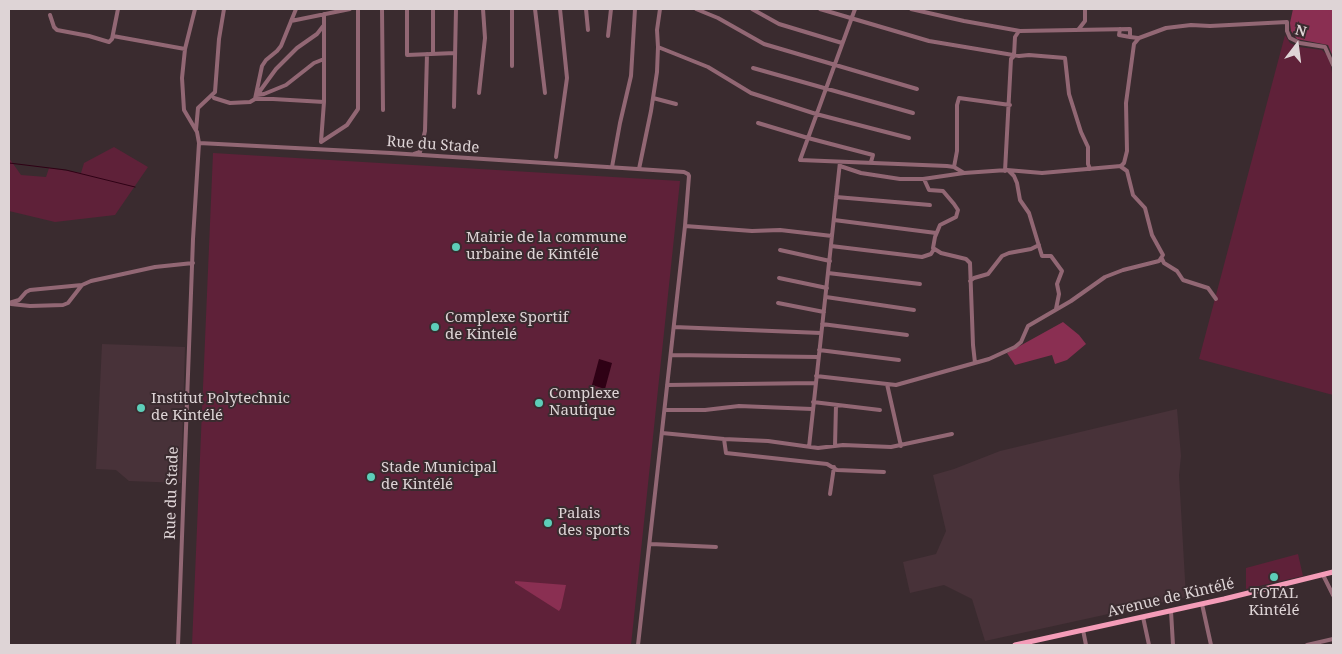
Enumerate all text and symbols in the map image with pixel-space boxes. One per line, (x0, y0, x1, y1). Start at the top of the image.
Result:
text: N (1293, 19, 1309, 41)
north arrow (1272, 20, 1322, 70)
street label: Rue du Stade (386, 133, 480, 157)
place label: Mairie de la commune urbaine de Kintélé (466, 229, 627, 264)
marker: Mairie de la commune urbaine de Kintélé (450, 241, 462, 253)
place label: Complexe Sportif de Kintelé (445, 309, 568, 344)
marker: Complexe Sportif de Kintelé (429, 321, 441, 333)
place label: Complexe Nautique (549, 385, 620, 420)
place label: Institut Polytechnic de Kintélé (151, 390, 290, 425)
marker: Complexe Nautique (533, 397, 545, 409)
marker: Institut Polytechnic de Kintélé (135, 402, 147, 414)
street label: Rue du Stade (161, 446, 183, 540)
place label: Stade Municipal de Kintélé (381, 459, 497, 494)
marker: Stade Municipal de Kintélé (365, 471, 377, 483)
place label: Palais des sports (558, 505, 630, 540)
marker: Palais des sports (542, 517, 554, 529)
marker: TOTAL Kintélé (1268, 571, 1280, 583)
street label: Avenue de Kintélé (1106, 575, 1236, 621)
place label: TOTAL Kintélé (1249, 585, 1299, 620)

